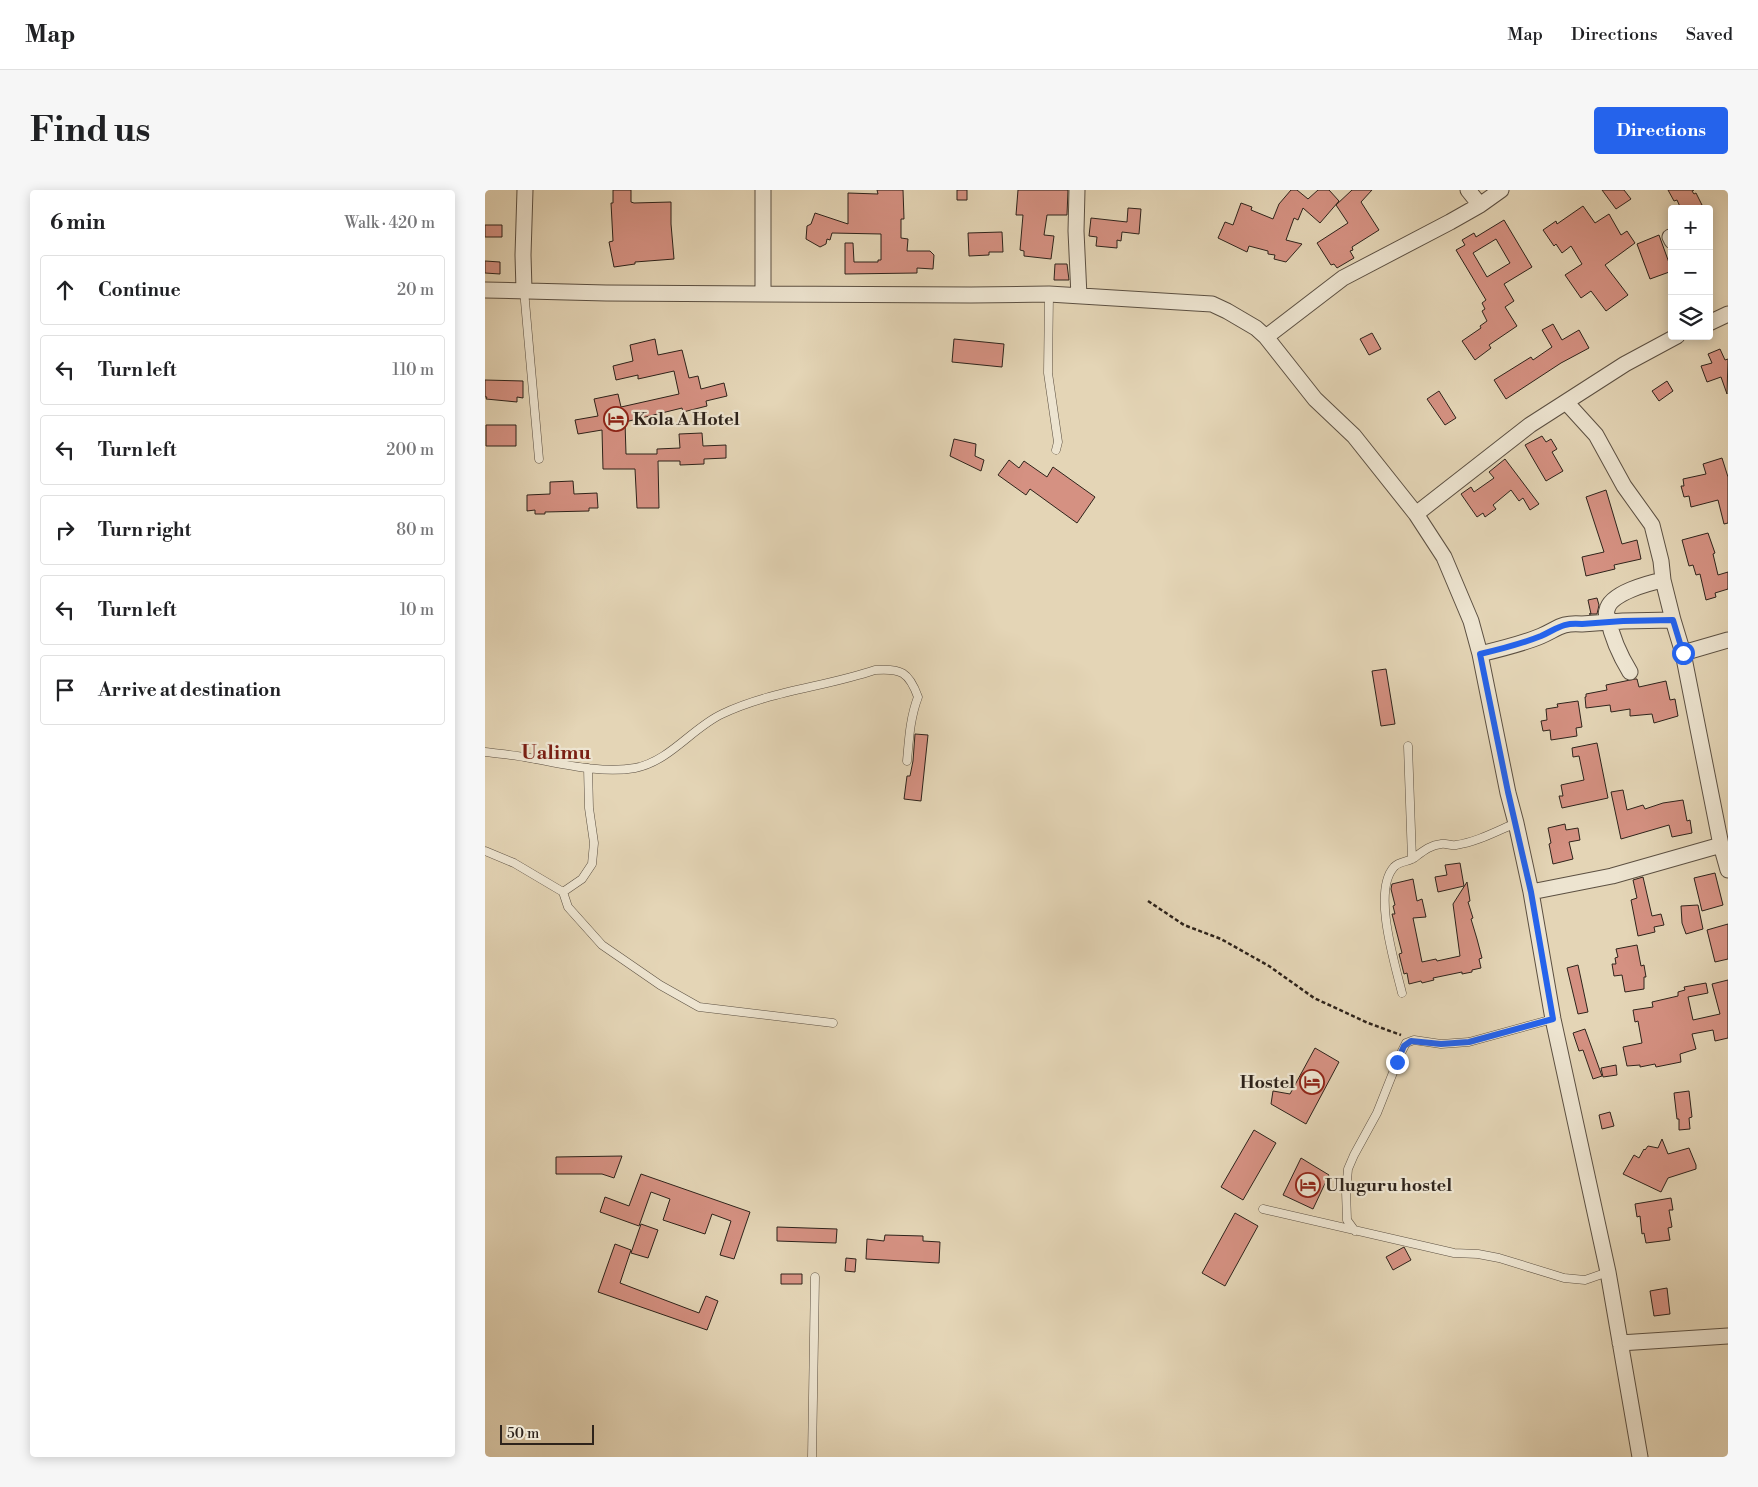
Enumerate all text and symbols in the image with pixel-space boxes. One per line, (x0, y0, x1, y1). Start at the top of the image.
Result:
text: Map (25, 20, 75, 50)
text: Map (1507, 23, 1543, 46)
text: Directions (1571, 23, 1658, 46)
text: Saved (1686, 23, 1733, 46)
button: Directions (1594, 107, 1728, 154)
text: Find us (30, 109, 150, 152)
map controls (1668, 205, 1713, 340)
button: + (1668, 205, 1713, 250)
text: 6 min (50, 210, 105, 236)
text: Walk · 420 m (345, 213, 435, 233)
button: − (1668, 250, 1713, 295)
icon: ahead (51, 276, 79, 304)
text: Continue (98, 278, 181, 302)
text: 20 m (397, 280, 434, 300)
button: layers (1668, 295, 1713, 340)
icon: left (51, 356, 79, 384)
text: Turn left (98, 358, 177, 382)
text: 110 m (392, 360, 434, 380)
hotel icon: Kola A Hotel (603, 406, 629, 432)
place label: Kola A Hotel (633, 408, 740, 431)
icon: left (51, 436, 79, 464)
text: Turn left (98, 438, 177, 462)
text: 200 m (386, 440, 434, 460)
icon: right (51, 516, 79, 544)
text: Turn right (98, 518, 191, 542)
text: 80 m (396, 520, 434, 540)
icon: left (51, 596, 79, 624)
text: Turn left (98, 598, 177, 622)
text: 10 m (400, 600, 434, 620)
route start (1672, 642, 1695, 665)
icon: arrive (51, 676, 79, 704)
text: Arrive at destination (98, 678, 281, 702)
district label: Ualimu (521, 741, 591, 766)
route end (1386, 1051, 1409, 1074)
hotel icon: Hostel (1299, 1069, 1325, 1095)
place label: Hostel (1240, 1071, 1295, 1094)
hotel icon: Uluguru hostel (1295, 1172, 1321, 1198)
place label: Uluguru hostel (1325, 1174, 1452, 1197)
scale bar (500, 1422, 594, 1445)
text: 50 m (507, 1425, 539, 1443)

